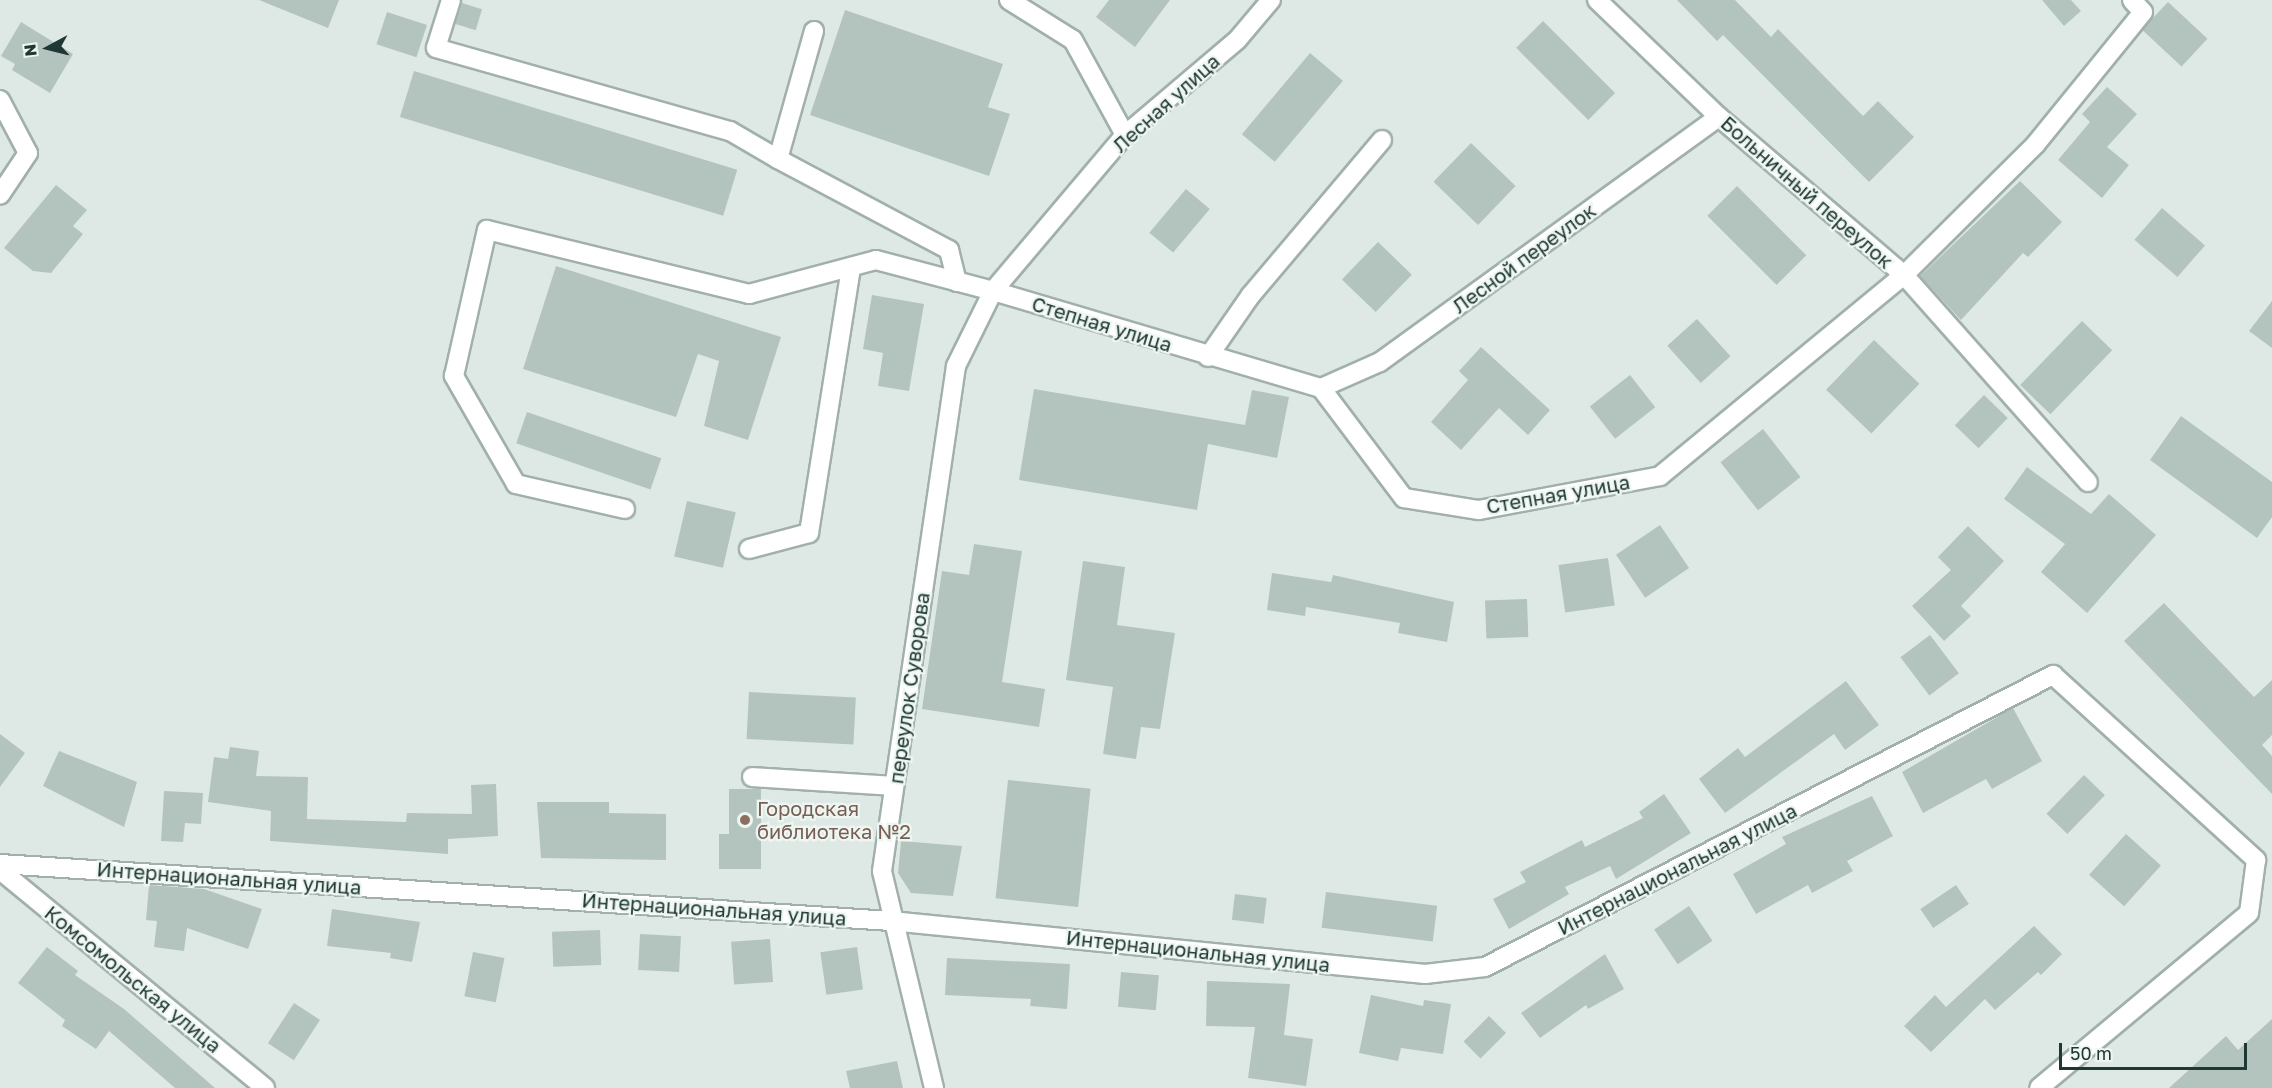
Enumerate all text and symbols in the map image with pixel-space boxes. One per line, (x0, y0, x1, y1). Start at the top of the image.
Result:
north arrow (18, 18, 78, 78)
text: N (19, 43, 41, 57)
street label: Лесная улица (1108, 49, 1224, 157)
street label: Больничный переулок (1716, 111, 1898, 273)
street label: Лесной переулок (1448, 198, 1600, 318)
street label: Степная улица (1029, 291, 1175, 357)
street label: Степная улица (1484, 470, 1632, 518)
street label: переулок Суворова (884, 591, 934, 785)
place label: Городская библиотека №2 (757, 796, 911, 843)
street label: Интернациональная улица (1553, 798, 1801, 940)
marker: Городская библиотека №2 (738, 813, 752, 827)
street label: Интернациональная улица (96, 857, 362, 899)
street label: Интернациональная улица (581, 888, 847, 930)
street label: Комсомольская улица (40, 900, 226, 1058)
street label: Интернациональная улица (1065, 925, 1331, 977)
scale bar (2062, 1031, 2250, 1069)
text: 50 m (2070, 1042, 2112, 1064)

